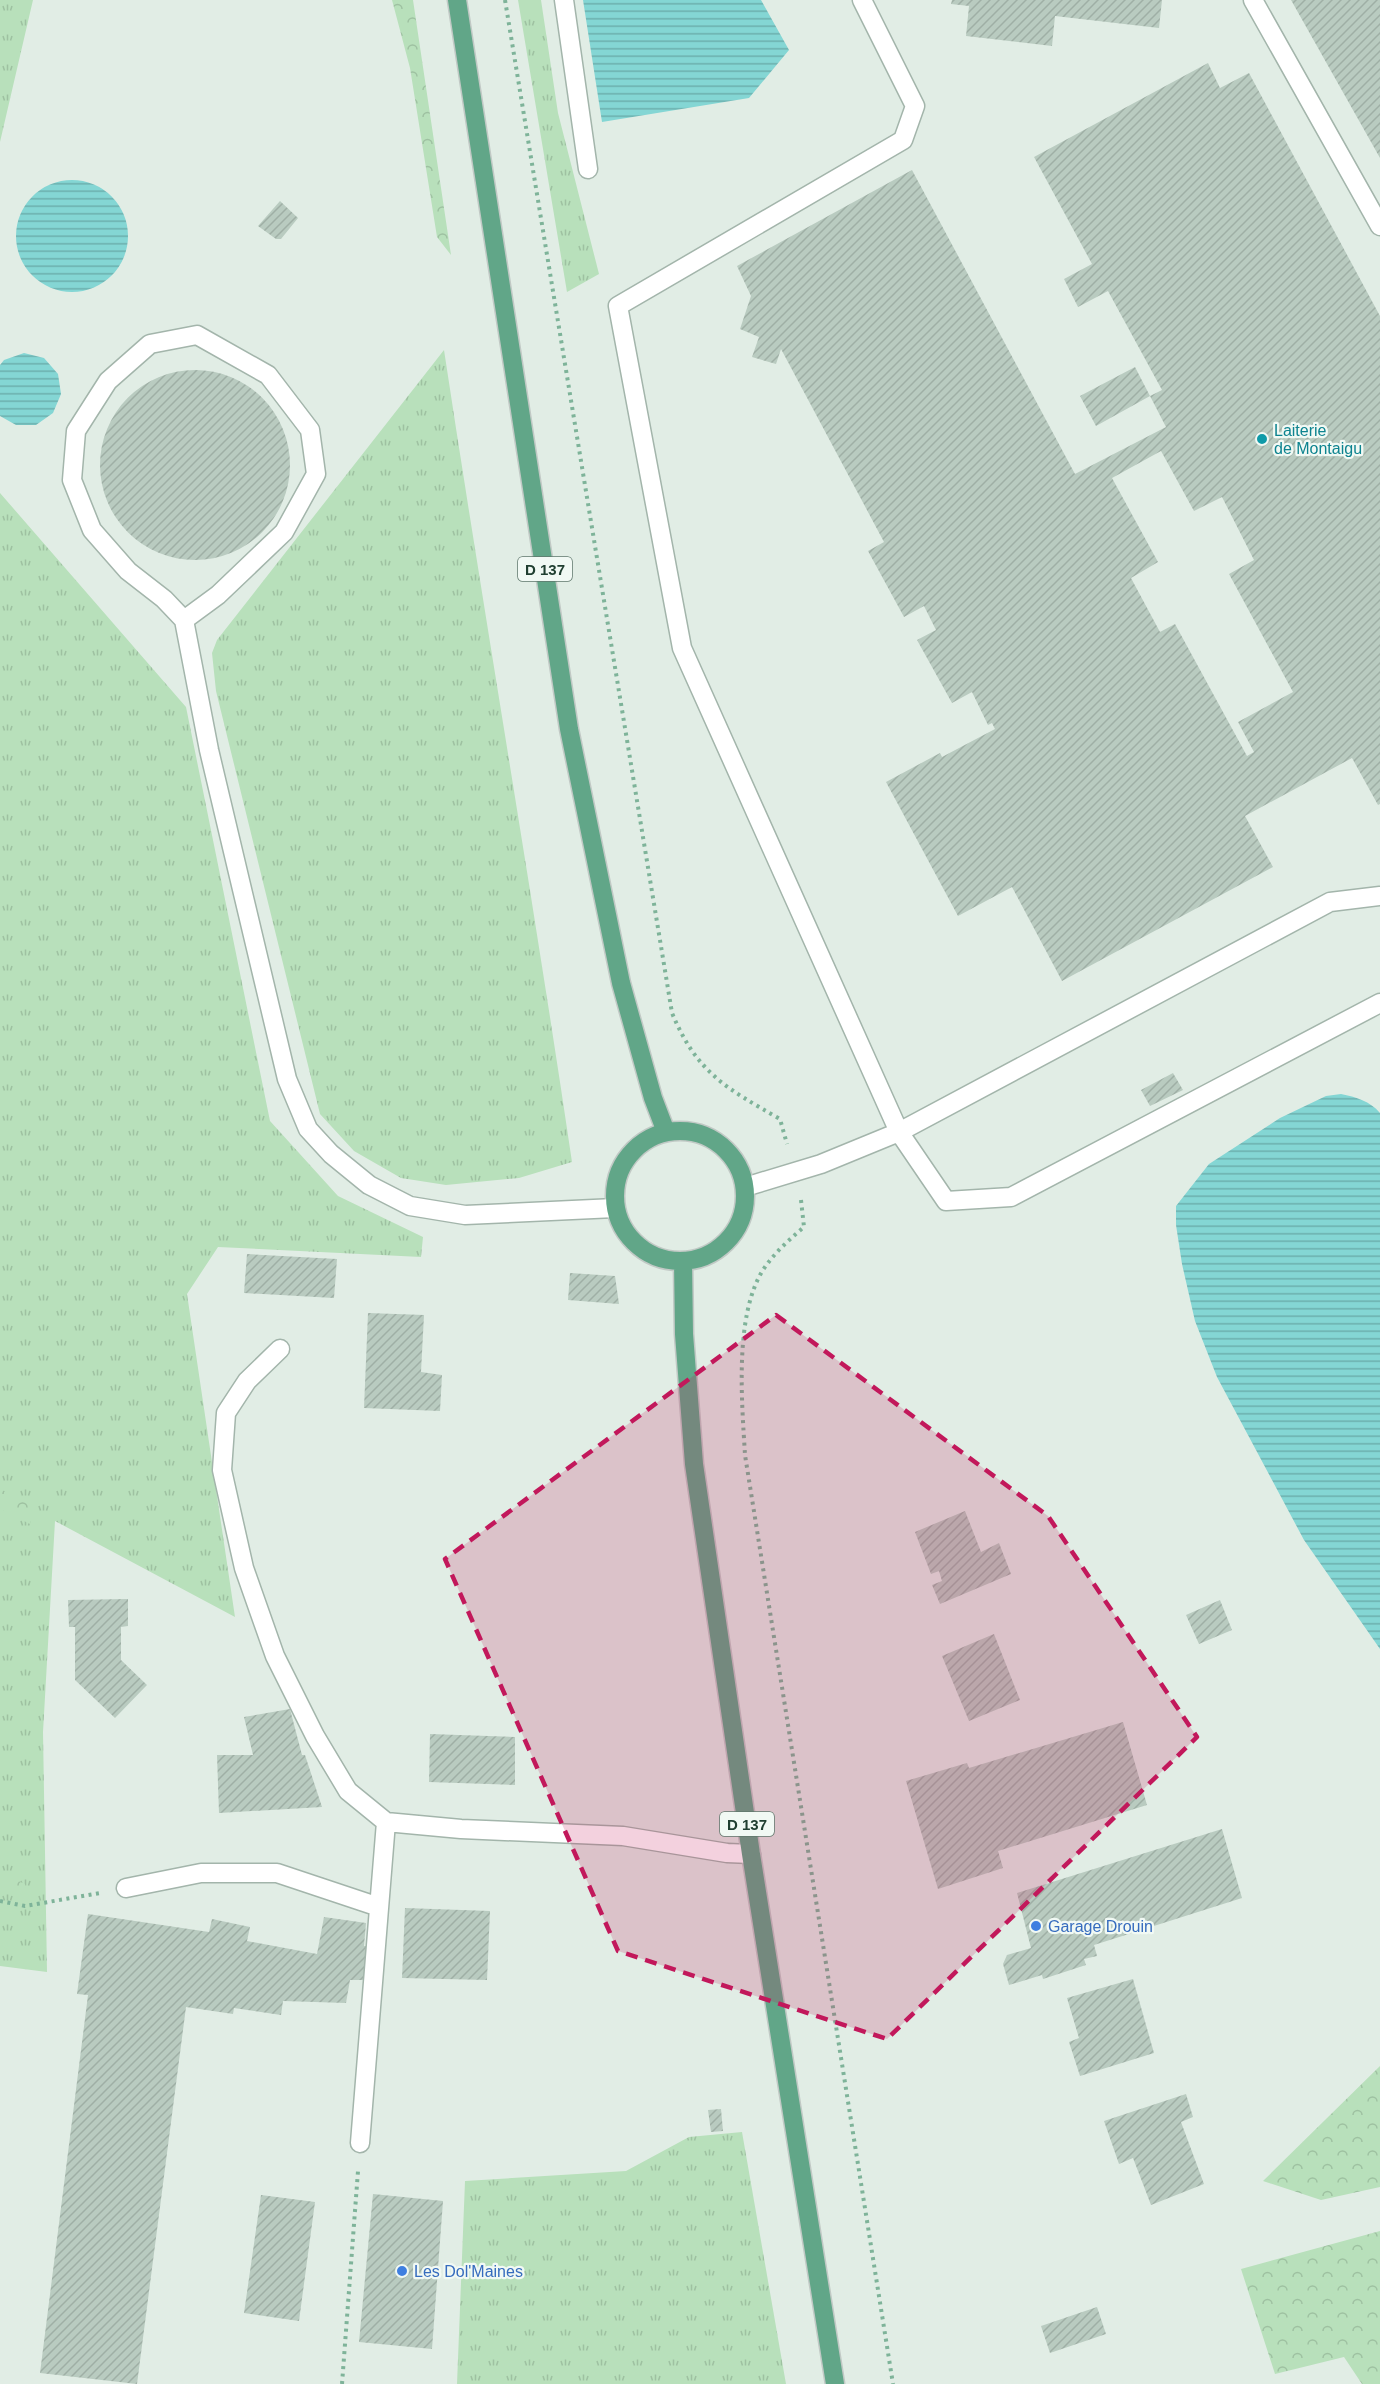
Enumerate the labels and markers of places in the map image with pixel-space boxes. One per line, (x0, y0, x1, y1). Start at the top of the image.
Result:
place label: Laiterie de Montaigu (1274, 422, 1362, 457)
marker: Laiterie de Montaigu (1255, 432, 1269, 446)
place label: Garage Drouin (1048, 1918, 1153, 1935)
marker: Garage Drouin (1029, 1919, 1043, 1933)
place label: Les Dol'Maines (414, 2263, 523, 2280)
marker: Les Dol'Maines (395, 2264, 409, 2278)

